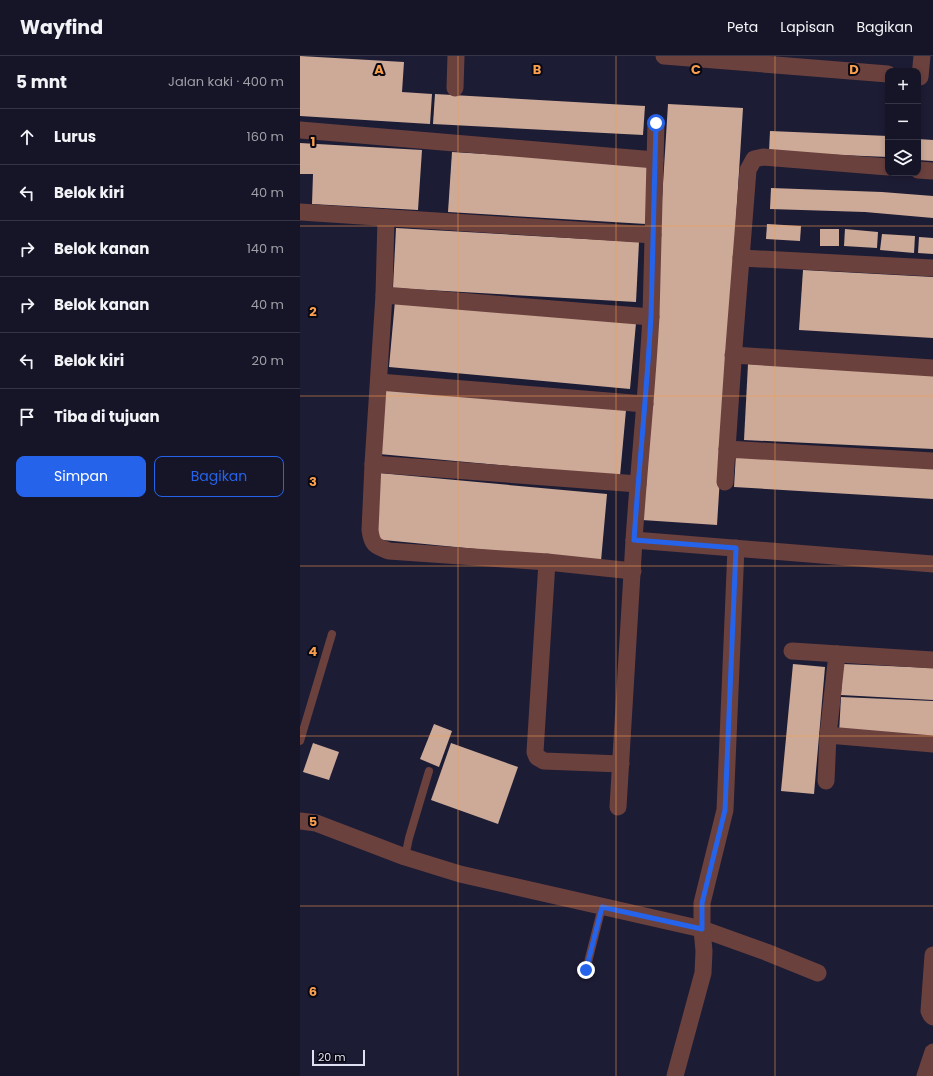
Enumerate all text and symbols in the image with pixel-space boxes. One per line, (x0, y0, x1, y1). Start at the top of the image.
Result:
text: Wayfind (20, 14, 103, 41)
text: Peta (727, 17, 758, 37)
text: Lapisan (780, 17, 834, 37)
text: Bagikan (856, 17, 913, 37)
text: A (374, 60, 384, 79)
text: B (533, 60, 542, 79)
text: C (691, 60, 701, 79)
text: D (849, 60, 859, 79)
map controls (885, 68, 921, 176)
button: + (885, 68, 921, 104)
text: 5 mnt (16, 70, 67, 94)
text: Jalan kaki · 400 m (168, 72, 284, 91)
button: − (885, 104, 921, 140)
route start (647, 114, 665, 132)
icon: ahead (16, 126, 38, 148)
text: Lurus (54, 126, 96, 147)
text: 160 m (247, 127, 284, 146)
text: 1 (311, 132, 315, 151)
button: layers (885, 140, 921, 176)
icon: left (16, 182, 38, 204)
text: Belok kiri (54, 182, 124, 203)
text: 40 m (251, 183, 284, 202)
icon: right (16, 238, 38, 260)
text: Belok kanan (54, 238, 149, 259)
text: 140 m (247, 239, 284, 258)
icon: right (16, 294, 38, 316)
text: Belok kanan (54, 294, 149, 315)
text: 40 m (251, 295, 284, 314)
text: 2 (309, 302, 317, 321)
icon: left (16, 350, 38, 372)
text: Belok kiri (54, 350, 124, 371)
text: 20 m (251, 351, 284, 370)
icon: arrive (16, 406, 38, 428)
text: Tiba di tujuan (54, 406, 160, 427)
button: Simpan (16, 456, 146, 497)
button: Bagikan (154, 456, 284, 497)
text: 3 (309, 472, 317, 491)
text: 4 (309, 642, 318, 661)
text: 5 (309, 812, 317, 831)
route end (577, 961, 595, 979)
text: 6 (309, 982, 317, 1001)
scale bar (312, 1048, 365, 1067)
text: 20 m (318, 1049, 346, 1065)

